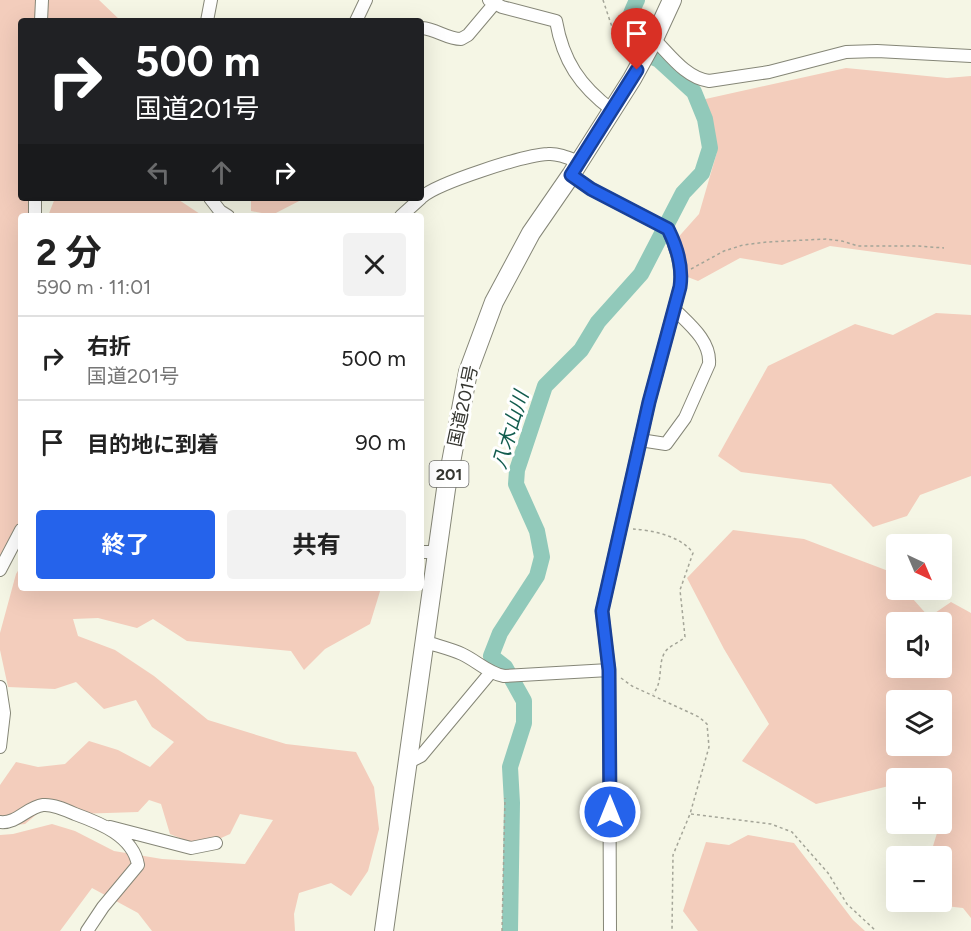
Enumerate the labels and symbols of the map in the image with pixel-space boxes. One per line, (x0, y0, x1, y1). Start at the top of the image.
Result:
pin (611, 8, 662, 70)
street label: 国道201号 (444, 363, 482, 449)
water label: 八木山川 (487, 386, 534, 472)
road number: 201 (430, 461, 468, 487)
north arrow (886, 534, 952, 600)
position arrow (578, 780, 642, 844)

